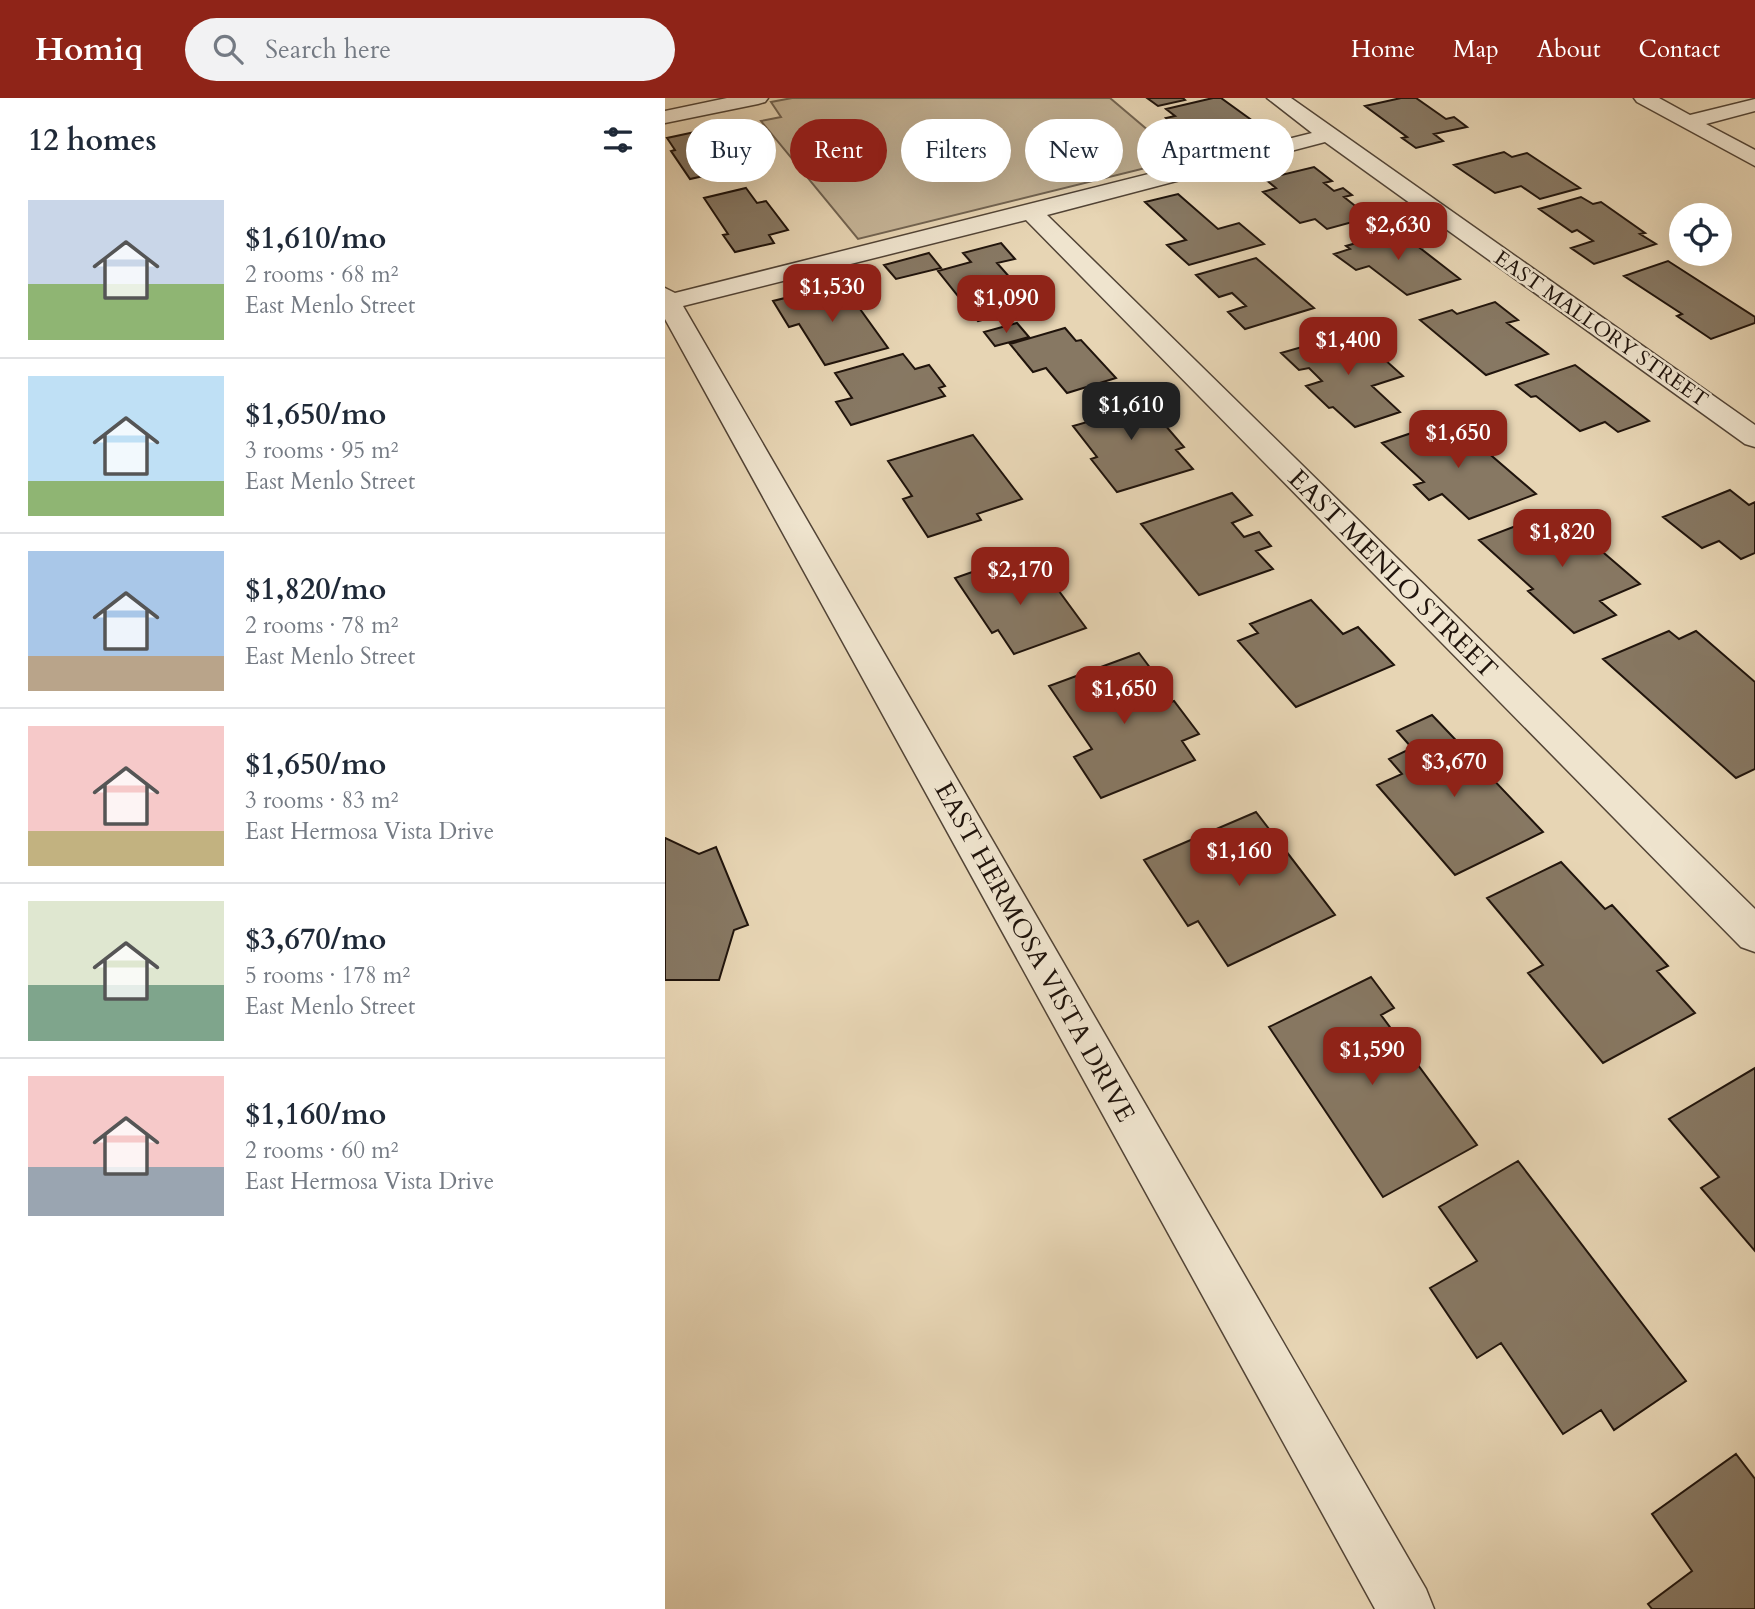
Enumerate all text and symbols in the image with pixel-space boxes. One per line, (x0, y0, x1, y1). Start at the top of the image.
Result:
search box (185, 18, 675, 81)
text: Homiq (35, 27, 143, 72)
icon: search (209, 30, 247, 68)
text: Search here (265, 32, 391, 67)
text: Home (1351, 33, 1415, 66)
text: Map (1453, 33, 1499, 66)
text: About (1537, 33, 1601, 66)
text: Contact (1639, 33, 1720, 66)
chip: Buy (686, 119, 776, 182)
chip: Rent (790, 119, 887, 182)
chip: Filters (901, 119, 1011, 182)
chip: New (1025, 119, 1123, 182)
chip: Apartment (1137, 119, 1294, 182)
text: 12 homes (28, 120, 157, 161)
icon: filters (599, 121, 637, 159)
pin: $2,630 (1341, 202, 1455, 262)
map controls (1669, 203, 1732, 266)
button: locate (1669, 203, 1732, 266)
text: $2,630 (1365, 209, 1431, 240)
text: $1,610/mo (245, 218, 386, 259)
icon: home (84, 228, 168, 312)
street label: EAST MALLORY STREET (1488, 244, 1714, 414)
text: 2 rooms · 68 m² (245, 259, 398, 290)
pin: $1,530 (775, 264, 889, 324)
text: $1,530 (799, 271, 865, 302)
pin: $1,090 (949, 275, 1063, 335)
text: $1,090 (973, 282, 1039, 313)
text: East Menlo Street (245, 290, 415, 321)
pin: $1,400 (1291, 317, 1405, 377)
text: $1,400 (1315, 324, 1381, 355)
pin: $1,610 (1074, 382, 1188, 442)
text: $1,610 (1098, 389, 1164, 420)
text: $1,650/mo (245, 394, 386, 435)
icon: home (84, 404, 168, 488)
pin: $1,650 (1401, 410, 1515, 470)
text: $1,650 (1425, 417, 1491, 448)
text: 3 rooms · 95 m² (245, 435, 398, 466)
street label: EAST MENLO STREET (1281, 462, 1505, 686)
text: East Menlo Street (245, 466, 415, 497)
pin: $1,820 (1505, 510, 1619, 569)
text: $1,820 (1529, 516, 1595, 547)
pin: $2,170 (963, 547, 1077, 607)
text: $2,170 (987, 554, 1053, 585)
text: $1,820/mo (245, 569, 386, 610)
icon: home (84, 579, 168, 663)
text: 2 rooms · 78 m² (245, 610, 398, 641)
text: East Menlo Street (245, 641, 415, 672)
pin: $1,650 (1067, 666, 1181, 726)
text: $1,650 (1091, 673, 1157, 704)
pin: $3,670 (1397, 740, 1511, 799)
text: $1,650/mo (245, 744, 386, 785)
text: $3,670 (1421, 746, 1487, 777)
icon: home (84, 754, 168, 838)
street label: EAST HERMOSA VISTA DRIVE (927, 776, 1143, 1128)
text: 3 rooms · 83 m² (245, 785, 398, 816)
text: East Hermosa Vista Drive (245, 816, 494, 847)
pin: $1,160 (1182, 828, 1296, 888)
text: $1,160 (1206, 835, 1272, 866)
text: $3,670/mo (245, 919, 386, 960)
icon: home (84, 929, 168, 1013)
text: 5 rooms · 178 m² (245, 960, 410, 991)
text: East Menlo Street (245, 991, 415, 1022)
pin: $1,590 (1315, 1028, 1429, 1087)
text: $1,590 (1339, 1034, 1405, 1065)
text: $1,160/mo (245, 1094, 386, 1135)
icon: home (84, 1104, 168, 1188)
text: 2 rooms · 60 m² (245, 1135, 398, 1166)
text: East Hermosa Vista Drive (245, 1166, 494, 1197)

